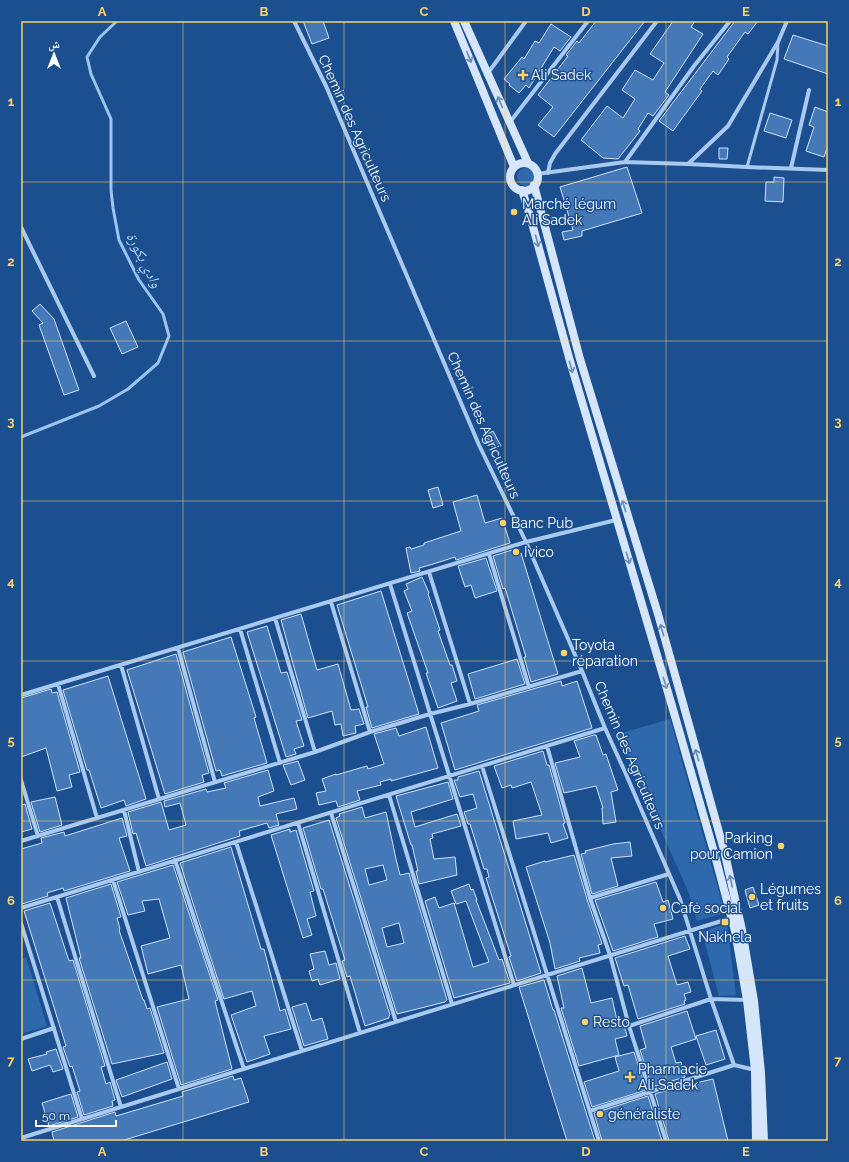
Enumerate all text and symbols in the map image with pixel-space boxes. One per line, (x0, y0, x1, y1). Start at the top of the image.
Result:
text: A (98, 4, 107, 19)
text: B (260, 4, 269, 19)
text: C (420, 4, 429, 19)
text: D (581, 4, 591, 19)
text: E (742, 4, 750, 19)
north arrow (34, 34, 74, 74)
text: ش (48, 38, 60, 52)
one-way arrow (465, 51, 473, 63)
street label: Chemin des Agriculteurs (315, 52, 395, 204)
place label: Ali Sadek (531, 67, 592, 83)
marker: Ali Sadek (518, 70, 528, 80)
text: 1 (8, 94, 15, 109)
text: 1 (835, 94, 842, 109)
one-way arrow (496, 96, 504, 108)
place label: Marché légum Ali Sadek (522, 196, 616, 228)
marker: Marché légum Ali Sadek (509, 207, 519, 217)
water label: وادي بكورة (120, 229, 166, 292)
one-way arrow (533, 234, 541, 247)
text: 2 (7, 254, 15, 269)
text: 2 (834, 254, 842, 269)
street label: Chemin des Agriculteurs (444, 349, 524, 501)
one-way arrow (568, 360, 575, 373)
text: 3 (7, 414, 15, 429)
text: 3 (834, 414, 842, 429)
one-way arrow (620, 500, 628, 512)
place label: Banc Pub (511, 515, 573, 531)
marker: Banc Pub (498, 518, 508, 528)
place label: Ivico (524, 544, 554, 560)
marker: Ivico (511, 547, 521, 557)
one-way arrow (625, 552, 632, 565)
text: 4 (7, 574, 15, 589)
text: 4 (834, 574, 842, 589)
one-way arrow (658, 624, 665, 637)
place label: Toyota réparation (572, 637, 638, 669)
marker: Toyota réparation (559, 648, 569, 658)
one-way arrow (662, 676, 669, 689)
street label: Chemin des Agriculteurs (592, 679, 669, 831)
text: 5 (7, 733, 15, 748)
text: 5 (834, 733, 842, 748)
one-way arrow (693, 749, 700, 762)
place label: Parking pour Camion (690, 830, 773, 862)
marker: Parking pour Camion (776, 841, 786, 851)
one-way arrow (726, 875, 734, 888)
place label: Légumes et fruits (760, 881, 821, 913)
marker: Légumes et fruits (747, 892, 757, 902)
text: 6 (7, 893, 15, 908)
text: 6 (834, 893, 842, 908)
place label: Café social (671, 900, 742, 916)
marker: Café social (658, 903, 668, 913)
marker: Nakhela (720, 917, 730, 927)
place label: Nakhela (698, 929, 752, 945)
place label: Resto (593, 1014, 630, 1030)
marker: Resto (580, 1017, 590, 1027)
text: 7 (7, 1053, 15, 1068)
text: 7 (834, 1053, 842, 1068)
place label: Pharmacie Ali Sadek (638, 1061, 707, 1093)
marker: Pharmacie Ali Sadek (625, 1072, 635, 1082)
scale bar (36, 1102, 116, 1128)
place label: généraliste (608, 1106, 680, 1122)
text: 50 m (42, 1109, 70, 1123)
marker: généraliste (595, 1109, 605, 1119)
text: A (98, 1144, 107, 1159)
text: B (260, 1144, 269, 1159)
text: C (420, 1144, 429, 1159)
text: D (581, 1144, 591, 1159)
text: E (742, 1144, 750, 1159)

